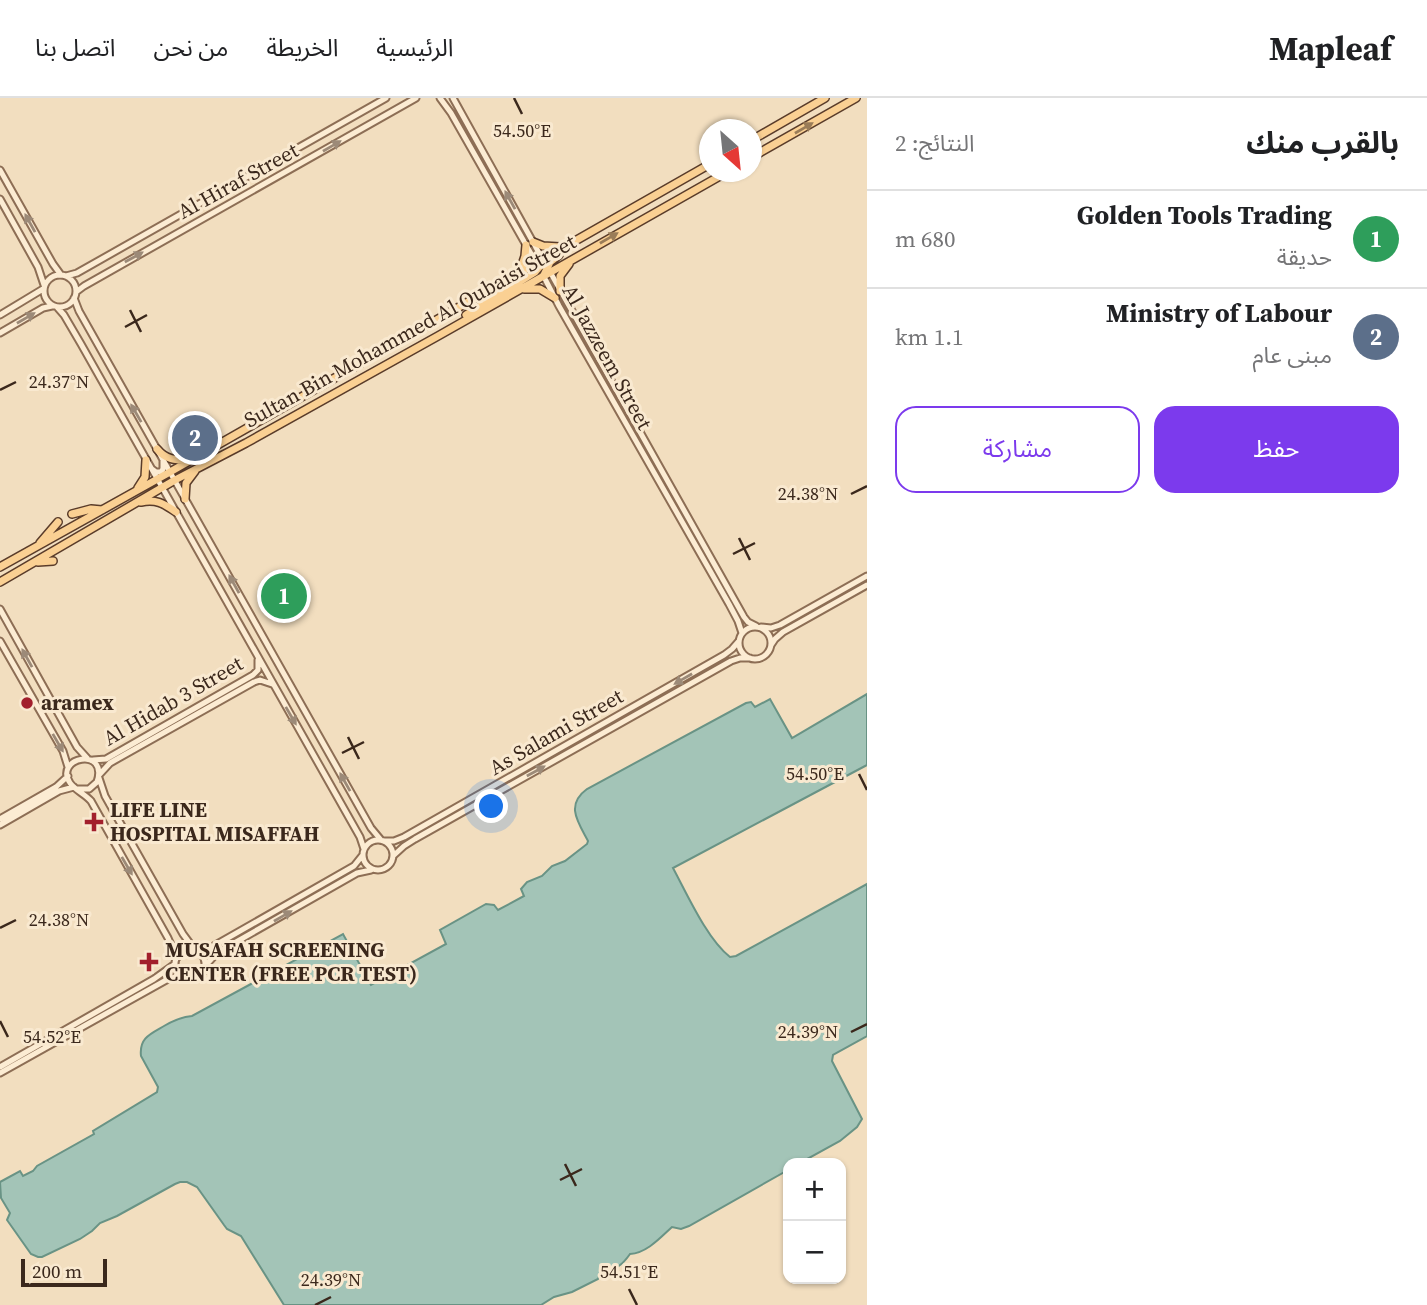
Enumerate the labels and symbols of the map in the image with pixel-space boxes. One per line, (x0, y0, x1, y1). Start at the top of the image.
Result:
text: 54.50°E (493, 118, 551, 143)
north arrow (699, 119, 762, 182)
one-way arrow (794, 122, 813, 134)
street label: Al Hiraf Street (172, 135, 303, 226)
one-way arrow (323, 140, 342, 152)
one-way arrow (504, 189, 516, 209)
one-way arrow (24, 213, 36, 233)
street label: Sultan Bin Mohammed Al Qubaisi Street (239, 227, 581, 434)
one-way arrow (600, 232, 619, 244)
one-way arrow (124, 251, 144, 263)
street label: Al Jazzeem Street (556, 279, 659, 435)
one-way arrow (16, 312, 35, 324)
text: 24.37°N (29, 369, 89, 394)
one-way arrow (130, 403, 142, 422)
pin: 2 (172, 412, 218, 464)
text: 24.38°N (778, 481, 838, 506)
pin: 1 (261, 570, 307, 622)
one-way arrow (228, 574, 240, 594)
one-way arrow (21, 648, 33, 668)
street label: Al Hidab 3 Street (98, 649, 248, 752)
one-way arrow (673, 673, 692, 685)
street label: As Salami Street (483, 681, 628, 782)
place label: aramex (41, 688, 114, 717)
marker: aramex (19, 695, 35, 711)
one-way arrow (285, 707, 297, 726)
one-way arrow (52, 733, 64, 753)
text: 54.50°E (786, 761, 844, 786)
one-way arrow (526, 765, 545, 777)
one-way arrow (339, 773, 351, 792)
your location (474, 789, 508, 823)
place label: LIFE LINE HOSPITAL MISAFFAH (110, 795, 319, 848)
marker: LIFE LINE HOSPITAL MISAFFAH (84, 812, 104, 832)
one-way arrow (121, 856, 133, 876)
text: 24.38°N (29, 907, 89, 932)
one-way arrow (273, 909, 292, 922)
place label: MUSAFAH SCREENING CENTER (FREE PCR TEST) (165, 935, 417, 988)
marker: MUSAFAH SCREENING CENTER (FREE PCR TEST) (139, 952, 159, 972)
text: 24.39°N (778, 1019, 838, 1044)
text: 54.52°E (23, 1024, 81, 1049)
scale bar (21, 1256, 107, 1288)
text: 54.51°E (600, 1259, 658, 1284)
text: 24.39°N (301, 1267, 361, 1292)

